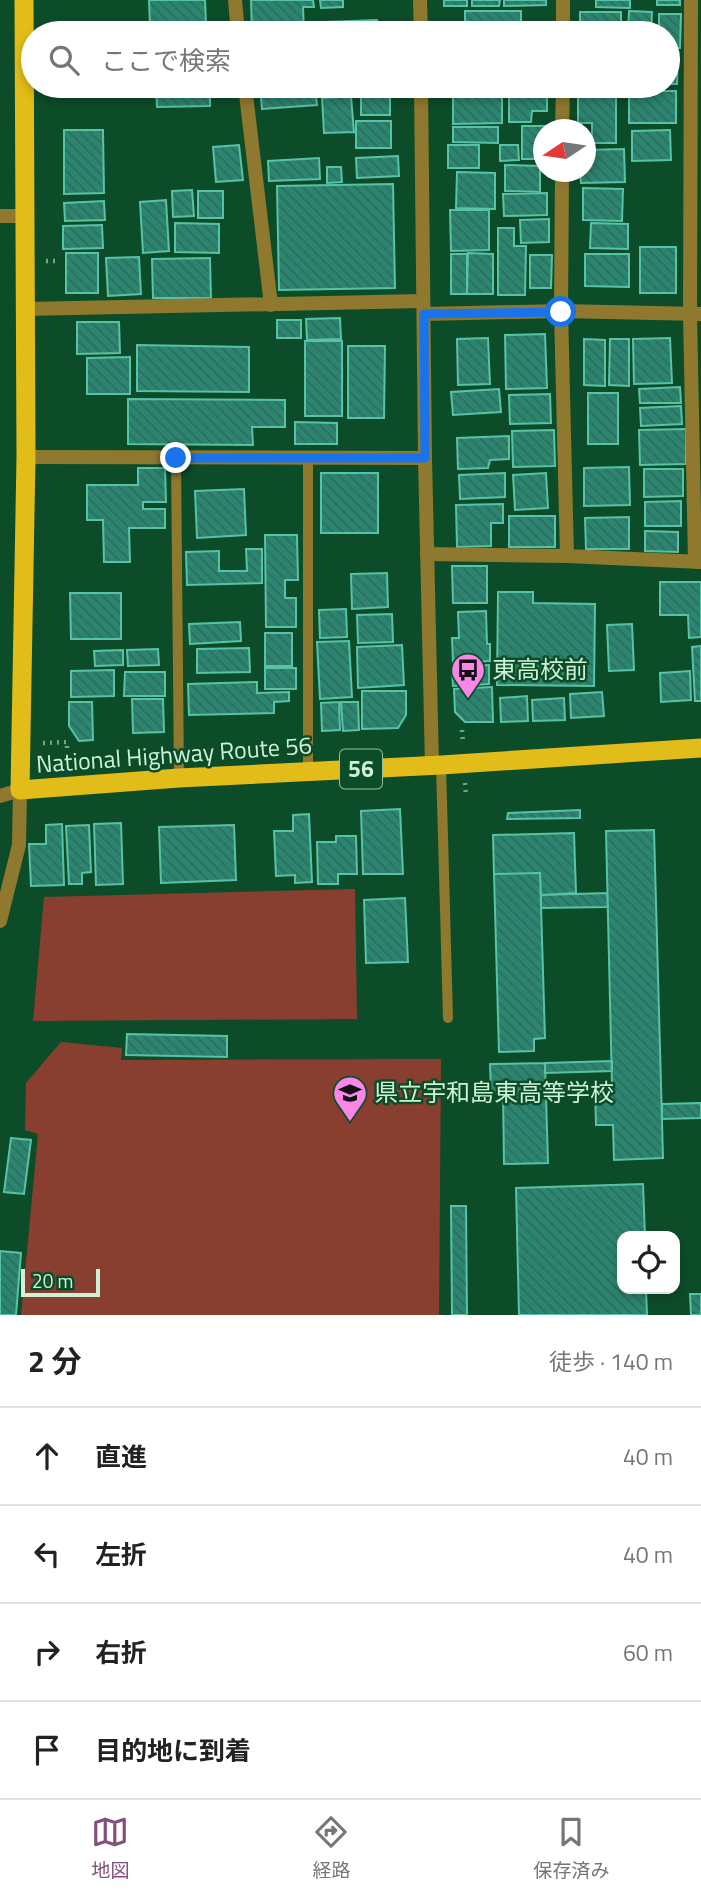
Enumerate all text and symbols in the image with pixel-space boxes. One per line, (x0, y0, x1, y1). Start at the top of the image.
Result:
search box (21, 21, 680, 98)
icon: search (45, 41, 83, 79)
text: ここで検索 (101, 41, 231, 80)
north arrow (533, 119, 596, 182)
route start (545, 296, 576, 327)
route end (160, 442, 191, 473)
bus stop icon: 東高校前 (449, 651, 487, 700)
place label: 東高校前 (492, 651, 588, 687)
street label: National Highway Route 56 (35, 726, 313, 782)
road number: 56 (340, 750, 382, 789)
school or university icon: 県立宇和島東高等学校 (331, 1074, 369, 1123)
place label: 県立宇和島東高等学校 (374, 1074, 614, 1110)
map controls (617, 1231, 680, 1294)
button: locate (617, 1231, 680, 1294)
scale bar (21, 1266, 100, 1298)
text: 20 m (32, 1266, 73, 1295)
text: 2 分 (28, 1338, 81, 1384)
text: 徒歩 · 140 m (549, 1344, 673, 1379)
icon: ahead (28, 1437, 66, 1475)
text: 直進 (95, 1437, 147, 1476)
text: 40 m (623, 1439, 673, 1474)
icon: left (28, 1535, 66, 1573)
text: 左折 (95, 1535, 147, 1574)
text: 40 m (623, 1537, 673, 1572)
icon: right (28, 1633, 66, 1671)
text: 右折 (95, 1633, 147, 1672)
text: 60 m (623, 1635, 673, 1670)
icon: arrive (28, 1731, 66, 1769)
text: 目的地に到着 (95, 1731, 251, 1770)
tab: 地図 (91, 1813, 130, 1884)
tab: 経路 (312, 1813, 351, 1884)
tab: 保存済み (533, 1813, 610, 1884)

